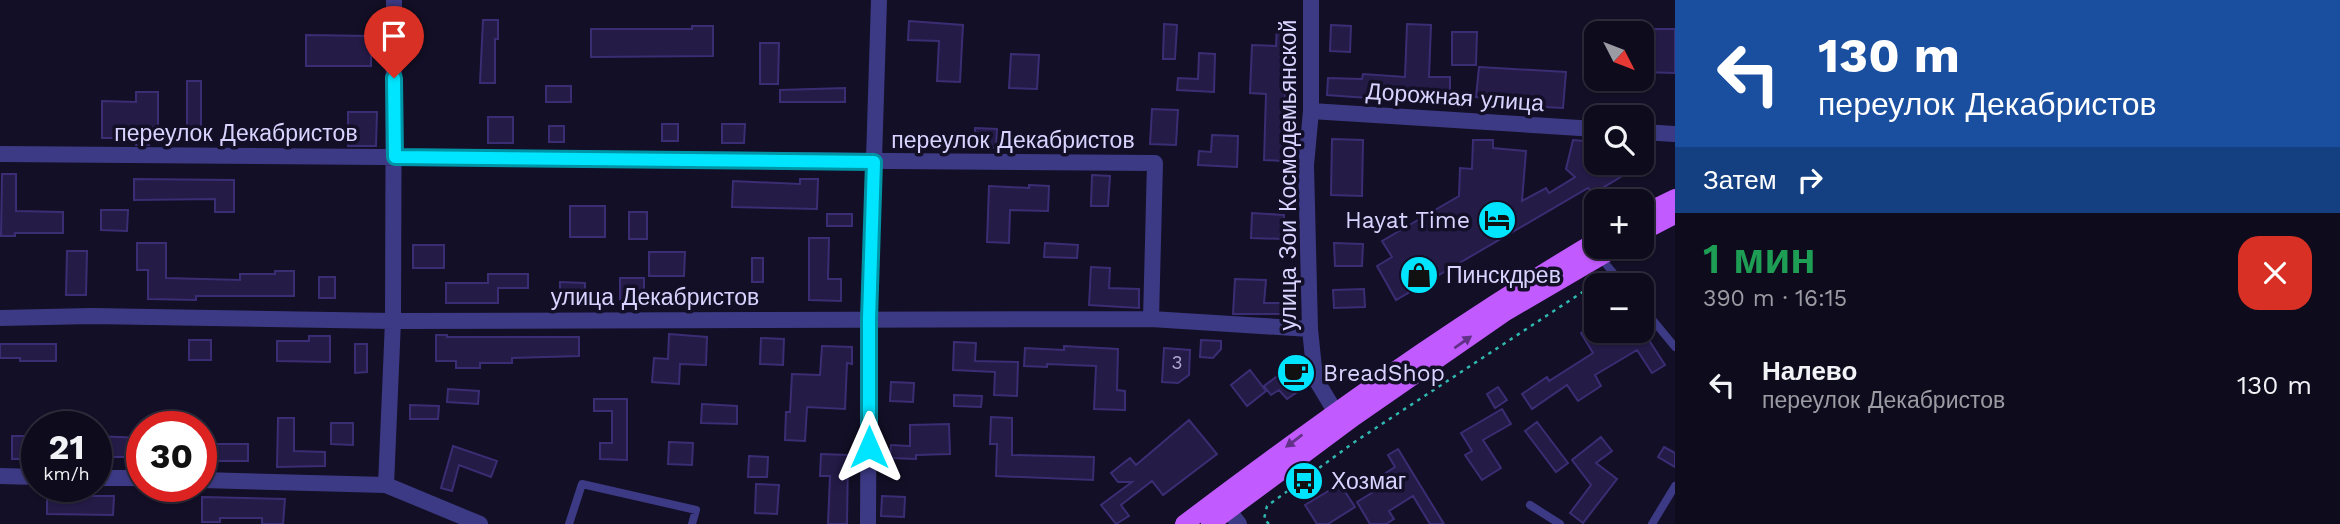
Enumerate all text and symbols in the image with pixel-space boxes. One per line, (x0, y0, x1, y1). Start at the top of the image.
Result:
pin (364, 6, 424, 78)
icon: arrive (375, 17, 413, 55)
street label: улица Зои Космодемьянской (1275, 20, 1302, 330)
north arrow (1584, 21, 1654, 91)
map controls (1584, 21, 1654, 343)
text: 130 m (1818, 26, 1960, 84)
icon: left (1703, 28, 1794, 119)
street label: Дорожная улица (1365, 78, 1545, 117)
text: переулок Декабристов (1818, 85, 2156, 123)
button: search (1584, 105, 1654, 175)
street label: переулок Декабристов (114, 120, 358, 147)
street label: переулок Декабристов (891, 127, 1135, 154)
icon: right (1791, 161, 1829, 199)
text: Затем (1703, 165, 1777, 195)
button: + (1584, 189, 1654, 259)
hotel icon: Hayat Time (1476, 199, 1518, 241)
place label: Hayat Time (1345, 207, 1470, 234)
text: 1 мин (1703, 234, 1816, 283)
button: close (2238, 236, 2312, 310)
shop icon: Пинскдрев (1398, 254, 1440, 296)
place label: Пинскдрев (1446, 262, 1561, 289)
button: − (1584, 273, 1654, 343)
street label: улица Декабристов (551, 284, 759, 311)
text: 390 m · 16:15 (1703, 285, 1847, 312)
one-way arrow (1454, 335, 1472, 349)
house number: 3 (1171, 351, 1183, 374)
cafe icon: BreadShop (1275, 352, 1317, 394)
text: Налево (1762, 356, 1857, 386)
place label: BreadShop (1323, 360, 1445, 387)
icon: left (1703, 366, 1741, 404)
text: 130 m (2237, 370, 2312, 400)
text: переулок Декабристов (1762, 387, 2005, 414)
position arrow (832, 410, 906, 484)
speed limit sign: 30 (126, 411, 217, 502)
text: 21 (49, 426, 84, 468)
one-way arrow (1285, 434, 1303, 448)
bus stop icon: Хозмаг (1283, 460, 1325, 502)
text: km/h (43, 463, 90, 484)
place label: Хозмаг (1331, 468, 1406, 495)

